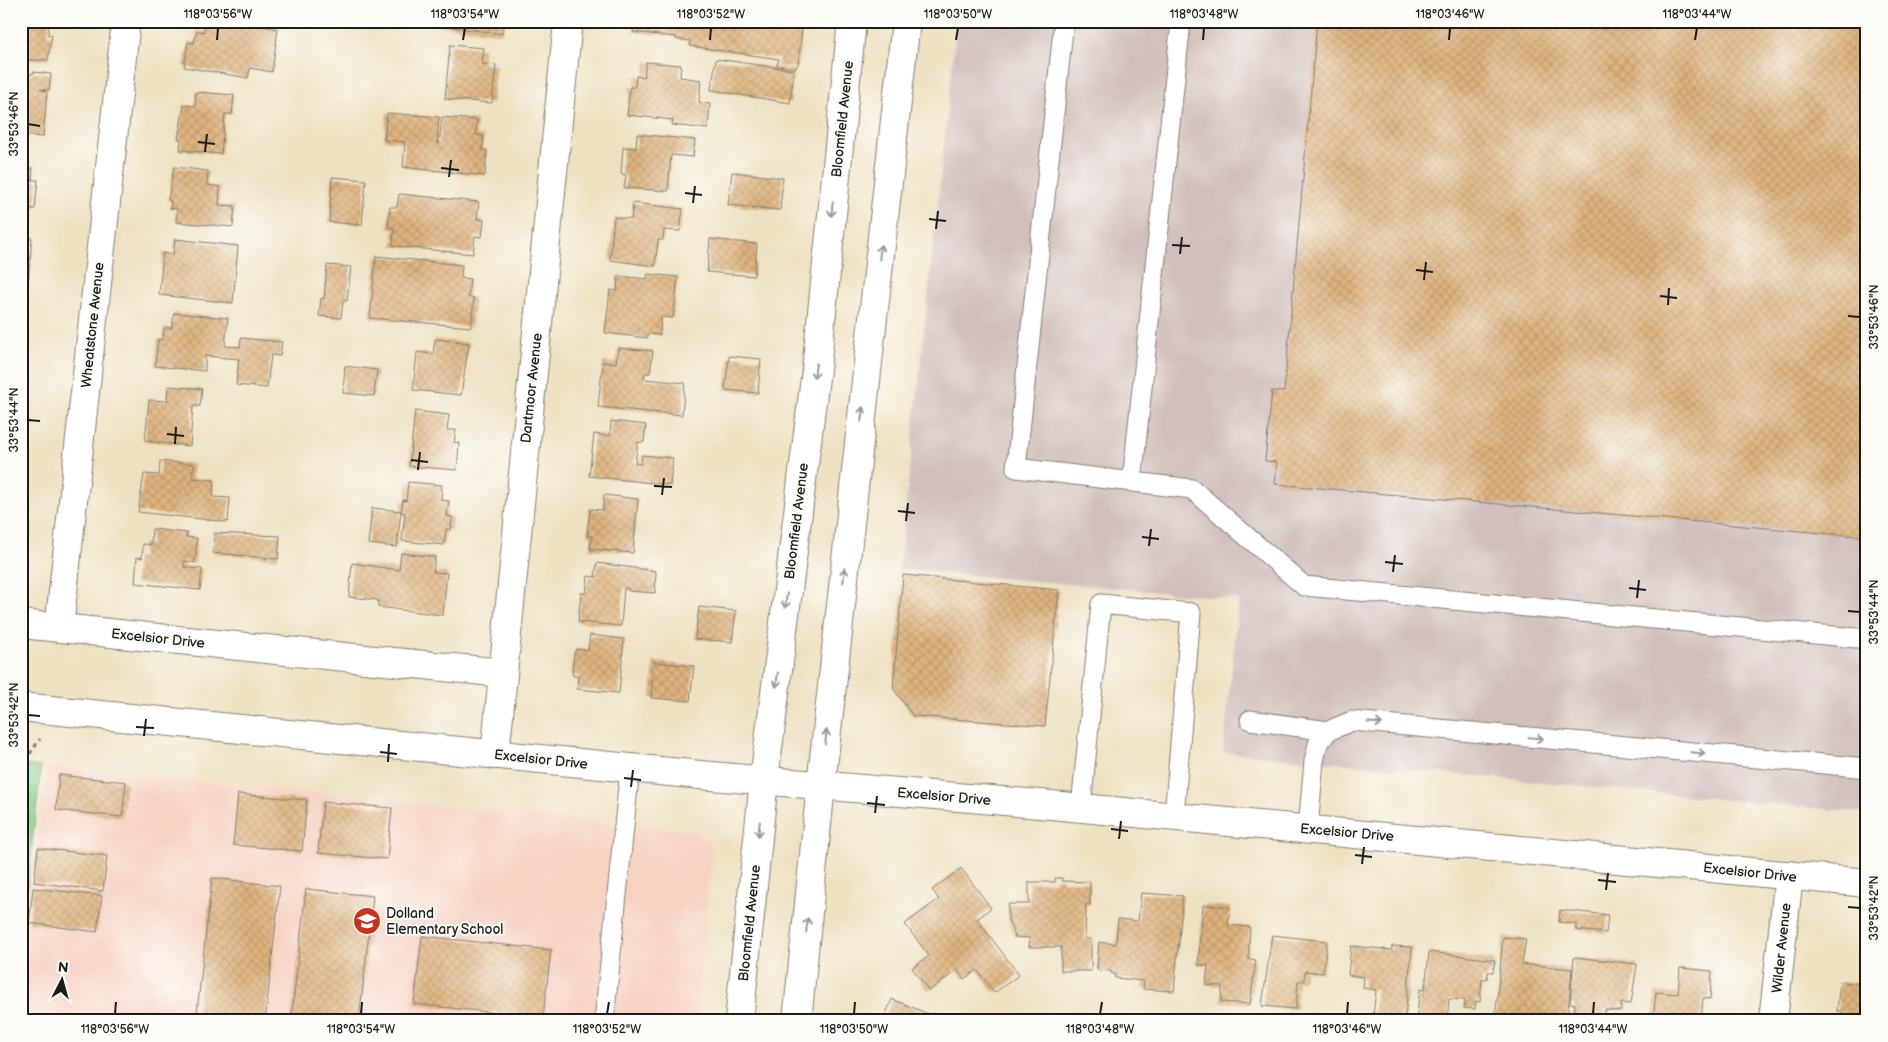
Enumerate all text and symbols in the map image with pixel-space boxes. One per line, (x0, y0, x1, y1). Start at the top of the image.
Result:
text: 118°03'56"W (184, 7, 252, 22)
text: 118°03'54"W (431, 7, 499, 22)
text: 118°03'52"W (677, 7, 745, 22)
text: 118°03'50"W (924, 7, 992, 22)
text: 118°03'48"W (1170, 7, 1238, 22)
text: 118°03'46"W (1415, 7, 1485, 22)
text: 118°03'44"W (1663, 7, 1732, 22)
street label: Bloomfield Avenue (828, 60, 857, 178)
text: 33°53'46"N (7, 91, 22, 157)
one-way arrow (827, 201, 837, 217)
one-way arrow (875, 245, 885, 261)
street label: Wheatstone Avenue (77, 261, 108, 389)
text: 33°53'46"N (1867, 284, 1882, 350)
street label: Dartmoor Avenue (517, 332, 546, 444)
one-way arrow (810, 362, 820, 378)
text: 33°53'44"N (7, 387, 22, 453)
one-way arrow (857, 406, 867, 422)
street label: Bloomfield Avenue (781, 462, 812, 580)
one-way arrow (839, 568, 849, 584)
text: 33°53'44"N (1867, 579, 1882, 645)
one-way arrow (781, 593, 791, 609)
street label: Excelsior Drive (110, 625, 206, 652)
one-way arrow (771, 672, 781, 688)
text: 33°53'42"N (7, 683, 22, 747)
one-way arrow (1366, 719, 1382, 728)
one-way arrow (821, 729, 831, 745)
one-way arrow (1528, 733, 1544, 743)
street label: Excelsior Drive (493, 746, 589, 773)
one-way arrow (1690, 748, 1706, 757)
street label: Excelsior Drive (896, 784, 992, 809)
street label: Excelsior Drive (1299, 820, 1395, 845)
one-way arrow (754, 821, 764, 837)
street label: Excelsior Drive (1702, 859, 1798, 886)
street label: Bloomfield Avenue (735, 864, 764, 982)
text: 33°53'42"N (1867, 876, 1882, 940)
street label: Wilder Avenue (1768, 902, 1795, 994)
place label: Dolland Elementary School (386, 905, 504, 938)
school or university icon: Dolland Elementary School (352, 906, 382, 936)
one-way arrow (802, 917, 812, 933)
north arrow (38, 954, 88, 1004)
text: N (57, 959, 69, 977)
text: 118°03'56"W (81, 1022, 149, 1037)
text: 118°03'54"W (327, 1022, 395, 1037)
text: 118°03'52"W (573, 1022, 641, 1037)
text: 118°03'50"W (820, 1022, 888, 1037)
text: 118°03'48"W (1066, 1022, 1134, 1037)
text: 118°03'46"W (1312, 1022, 1382, 1037)
text: 118°03'44"W (1559, 1022, 1628, 1037)

